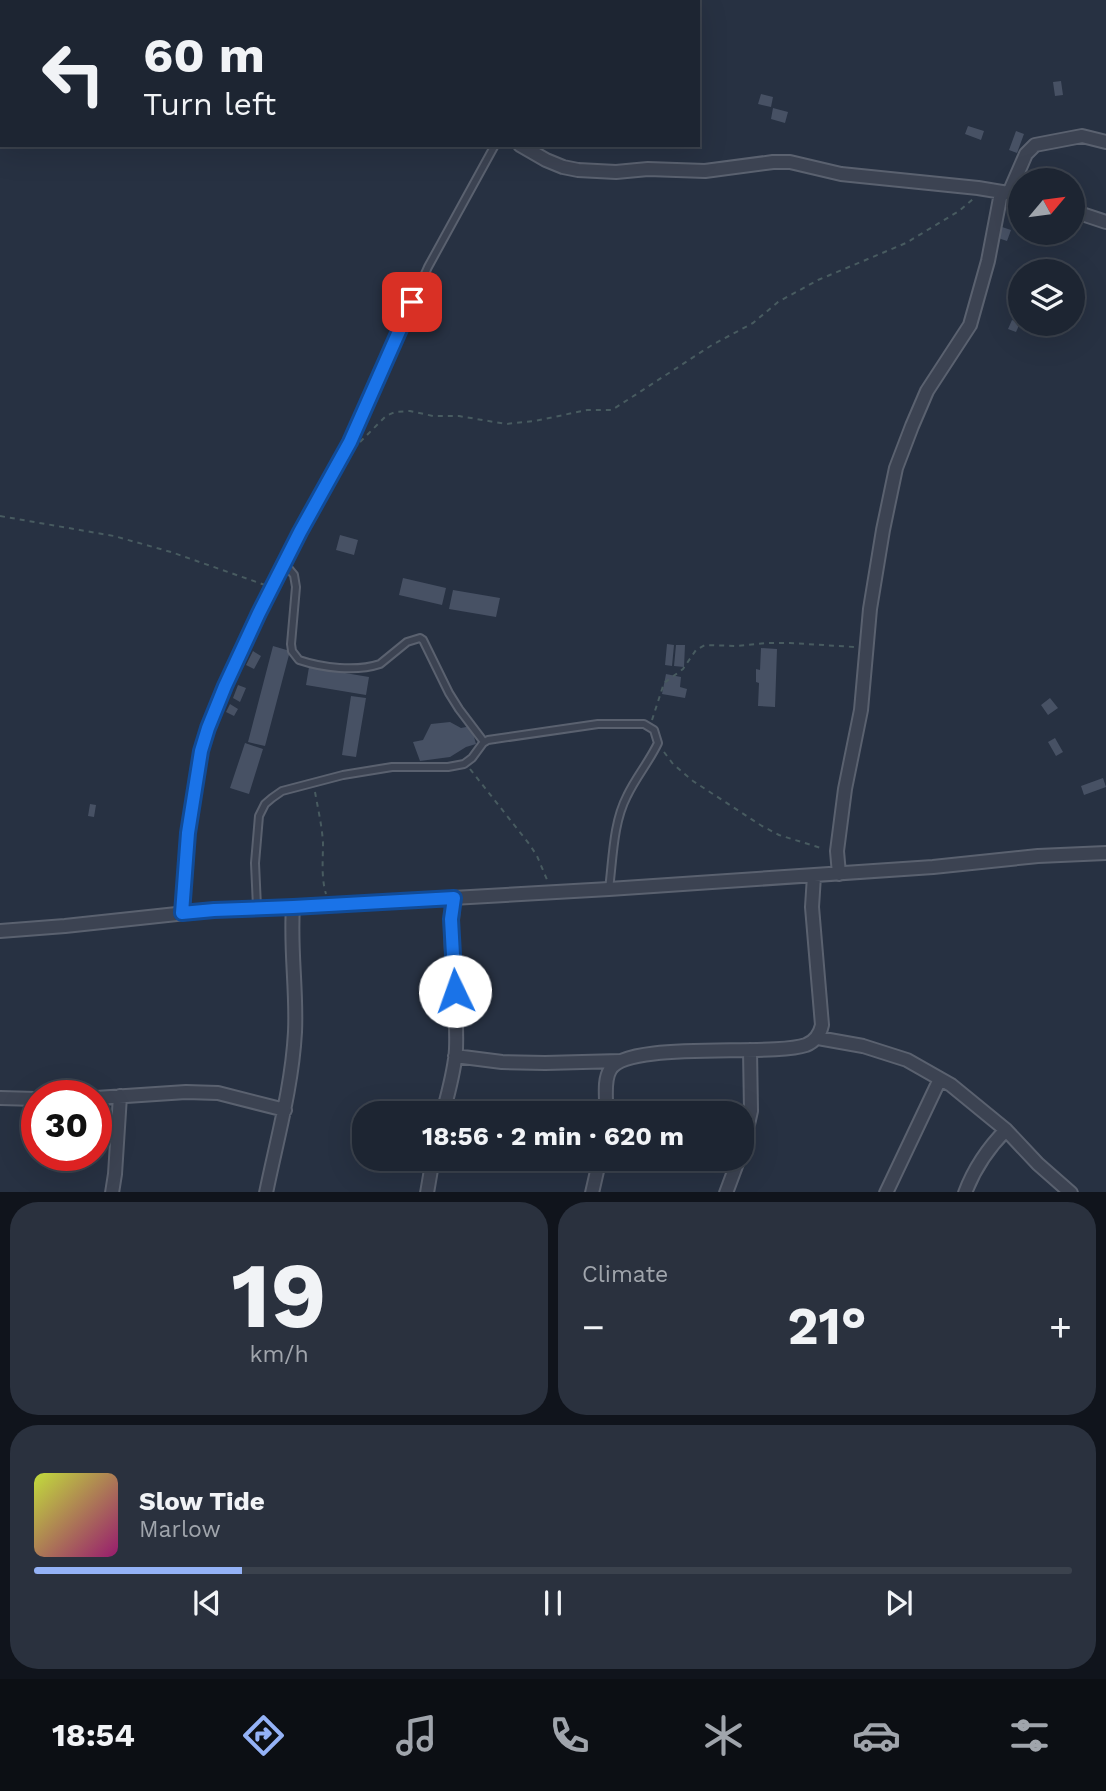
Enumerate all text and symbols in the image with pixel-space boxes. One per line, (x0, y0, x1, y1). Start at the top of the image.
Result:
text: 60 m (143, 26, 265, 84)
icon: left (28, 28, 119, 119)
text: Turn left (143, 85, 276, 123)
north arrow (1008, 168, 1085, 245)
map controls (1008, 168, 1085, 336)
button: layers (1008, 259, 1085, 336)
pin (382, 272, 442, 332)
icon: arrive (393, 283, 431, 321)
position arrow (418, 954, 492, 1028)
speed limit sign: 30 (21, 1080, 112, 1171)
text: 18:56 · 2 min · 620 m (422, 1121, 684, 1151)
text: 19 (231, 1242, 327, 1349)
text: Climate (582, 1261, 668, 1288)
text: 21° (787, 1296, 867, 1357)
text: − (582, 1305, 605, 1349)
text: + (1049, 1305, 1072, 1349)
text: km/h (249, 1341, 309, 1368)
text: Slow Tide (139, 1486, 265, 1516)
text: Marlow (139, 1516, 221, 1543)
icon: previous (188, 1584, 226, 1622)
icon: pause (534, 1584, 572, 1622)
icon: next (880, 1584, 918, 1622)
icon: directions (239, 1711, 288, 1760)
icon: music (392, 1711, 441, 1760)
icon: phone (545, 1711, 594, 1760)
icon: climate (699, 1711, 748, 1760)
icon: car (852, 1711, 901, 1760)
icon: filters (1005, 1711, 1054, 1760)
text: 18:54 (52, 1716, 135, 1754)

